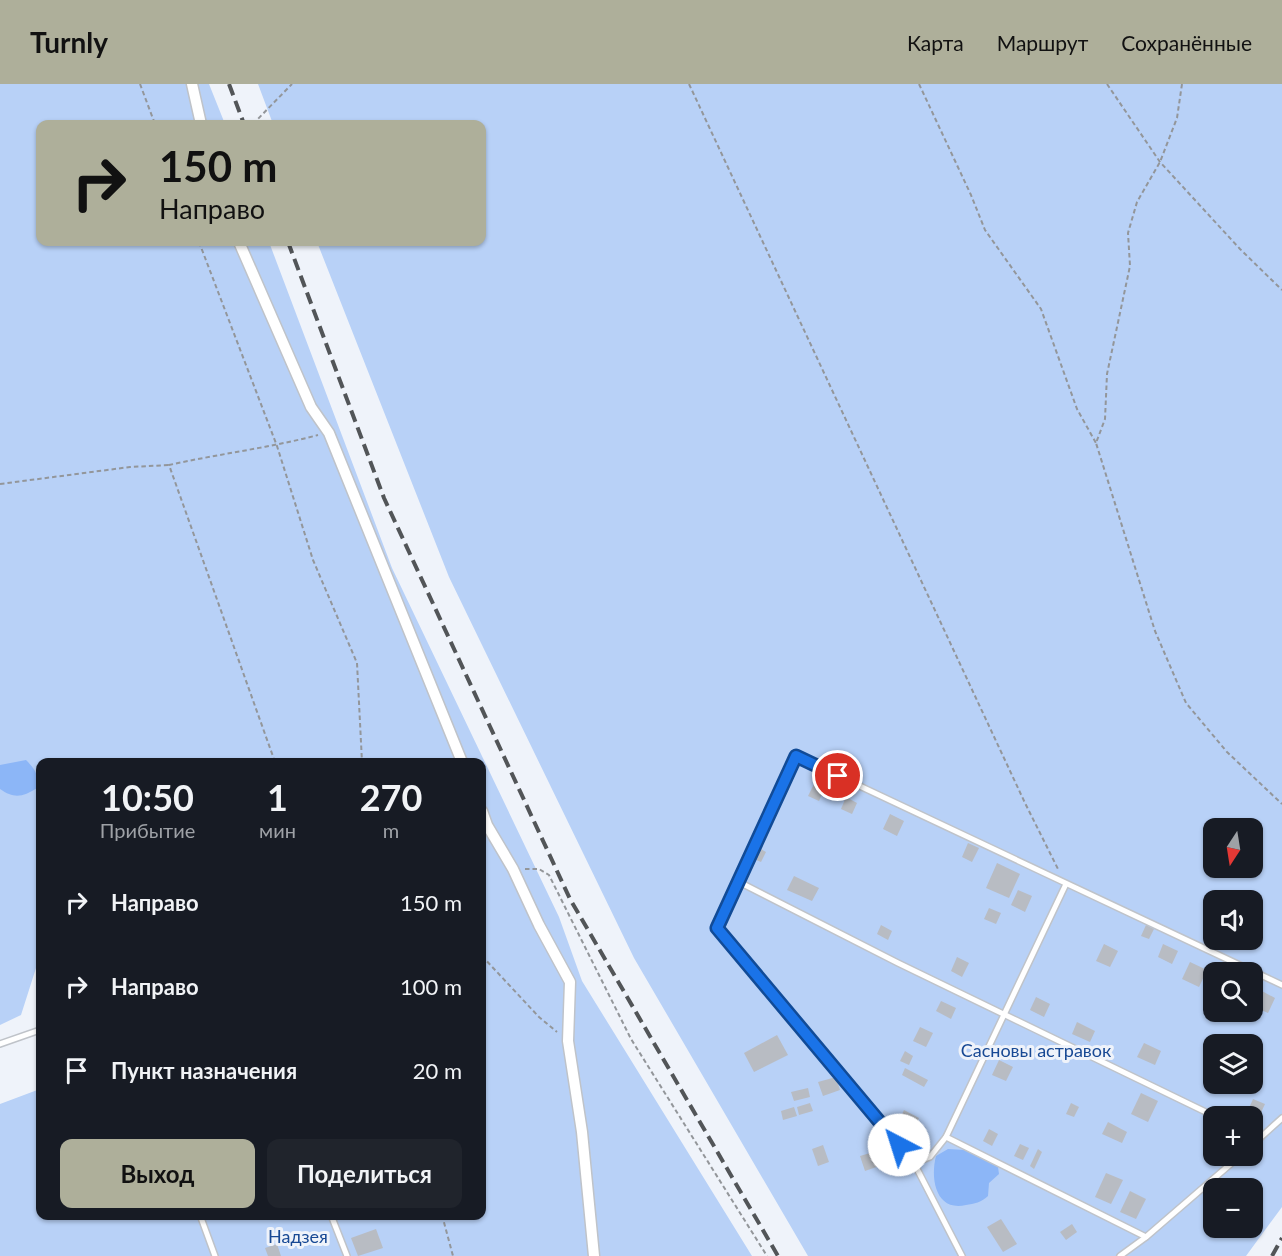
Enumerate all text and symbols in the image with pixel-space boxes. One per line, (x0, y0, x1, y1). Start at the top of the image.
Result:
text: Turnly (30, 25, 108, 59)
text: Карта (907, 30, 964, 55)
text: Маршрут (997, 30, 1088, 55)
text: Сохранённые (1121, 30, 1252, 55)
text: 150 m (159, 141, 277, 191)
icon: right (60, 144, 138, 222)
text: Направо (159, 192, 265, 225)
pin (812, 750, 863, 801)
icon: arrive (821, 759, 854, 792)
text: 10:50 (101, 775, 194, 819)
text: 1 (267, 775, 288, 819)
text: 270 (360, 775, 422, 819)
text: Прибытие (100, 818, 195, 842)
text: мин (259, 818, 296, 842)
text: m (383, 818, 399, 842)
north arrow (1203, 818, 1263, 878)
map controls (1203, 818, 1263, 1238)
icon: right (60, 886, 93, 919)
text: Направо (111, 889, 199, 916)
text: 150 m (400, 889, 462, 916)
button: sound (1203, 890, 1263, 950)
button: search (1203, 962, 1263, 1022)
icon: right (60, 970, 93, 1003)
text: Направо (111, 973, 199, 1000)
text: 100 m (400, 973, 462, 1000)
button: layers (1203, 1034, 1263, 1094)
park label: Сасновы астравок (961, 1039, 1112, 1061)
icon: arrive (60, 1054, 93, 1087)
text: Пункт назначения (111, 1057, 297, 1084)
text: 20 m (413, 1057, 462, 1084)
button: + (1203, 1106, 1263, 1166)
position arrow (867, 1113, 931, 1177)
button: Выход (60, 1139, 255, 1208)
button: Поделиться (267, 1139, 462, 1208)
button: − (1203, 1178, 1263, 1238)
park label: Надзея (268, 1225, 328, 1247)

